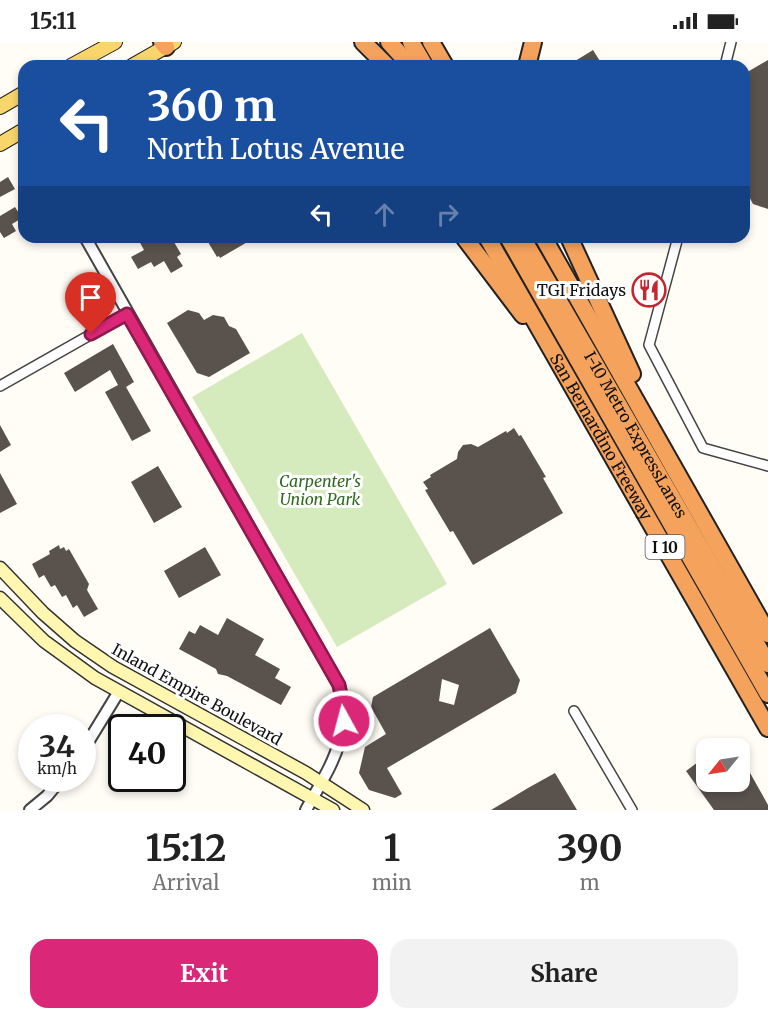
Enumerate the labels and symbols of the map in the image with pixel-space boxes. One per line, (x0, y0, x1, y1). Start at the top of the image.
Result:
pin (65, 272, 116, 334)
restaurant icon: TGI Fridays (631, 272, 667, 308)
place label: TGI Fridays (537, 280, 626, 300)
street label: I-10 Metro ExpressLanes (580, 348, 692, 522)
street label: San Bernardino Freeway (546, 350, 657, 524)
park label: Carpenter's Union Park (279, 471, 361, 509)
road number: I 10 (646, 535, 684, 559)
street label: Inland Empire Boulevard (108, 639, 286, 749)
position arrow (312, 689, 376, 753)
speed limit sign: 40 (108, 714, 186, 792)
north arrow (696, 738, 750, 792)

